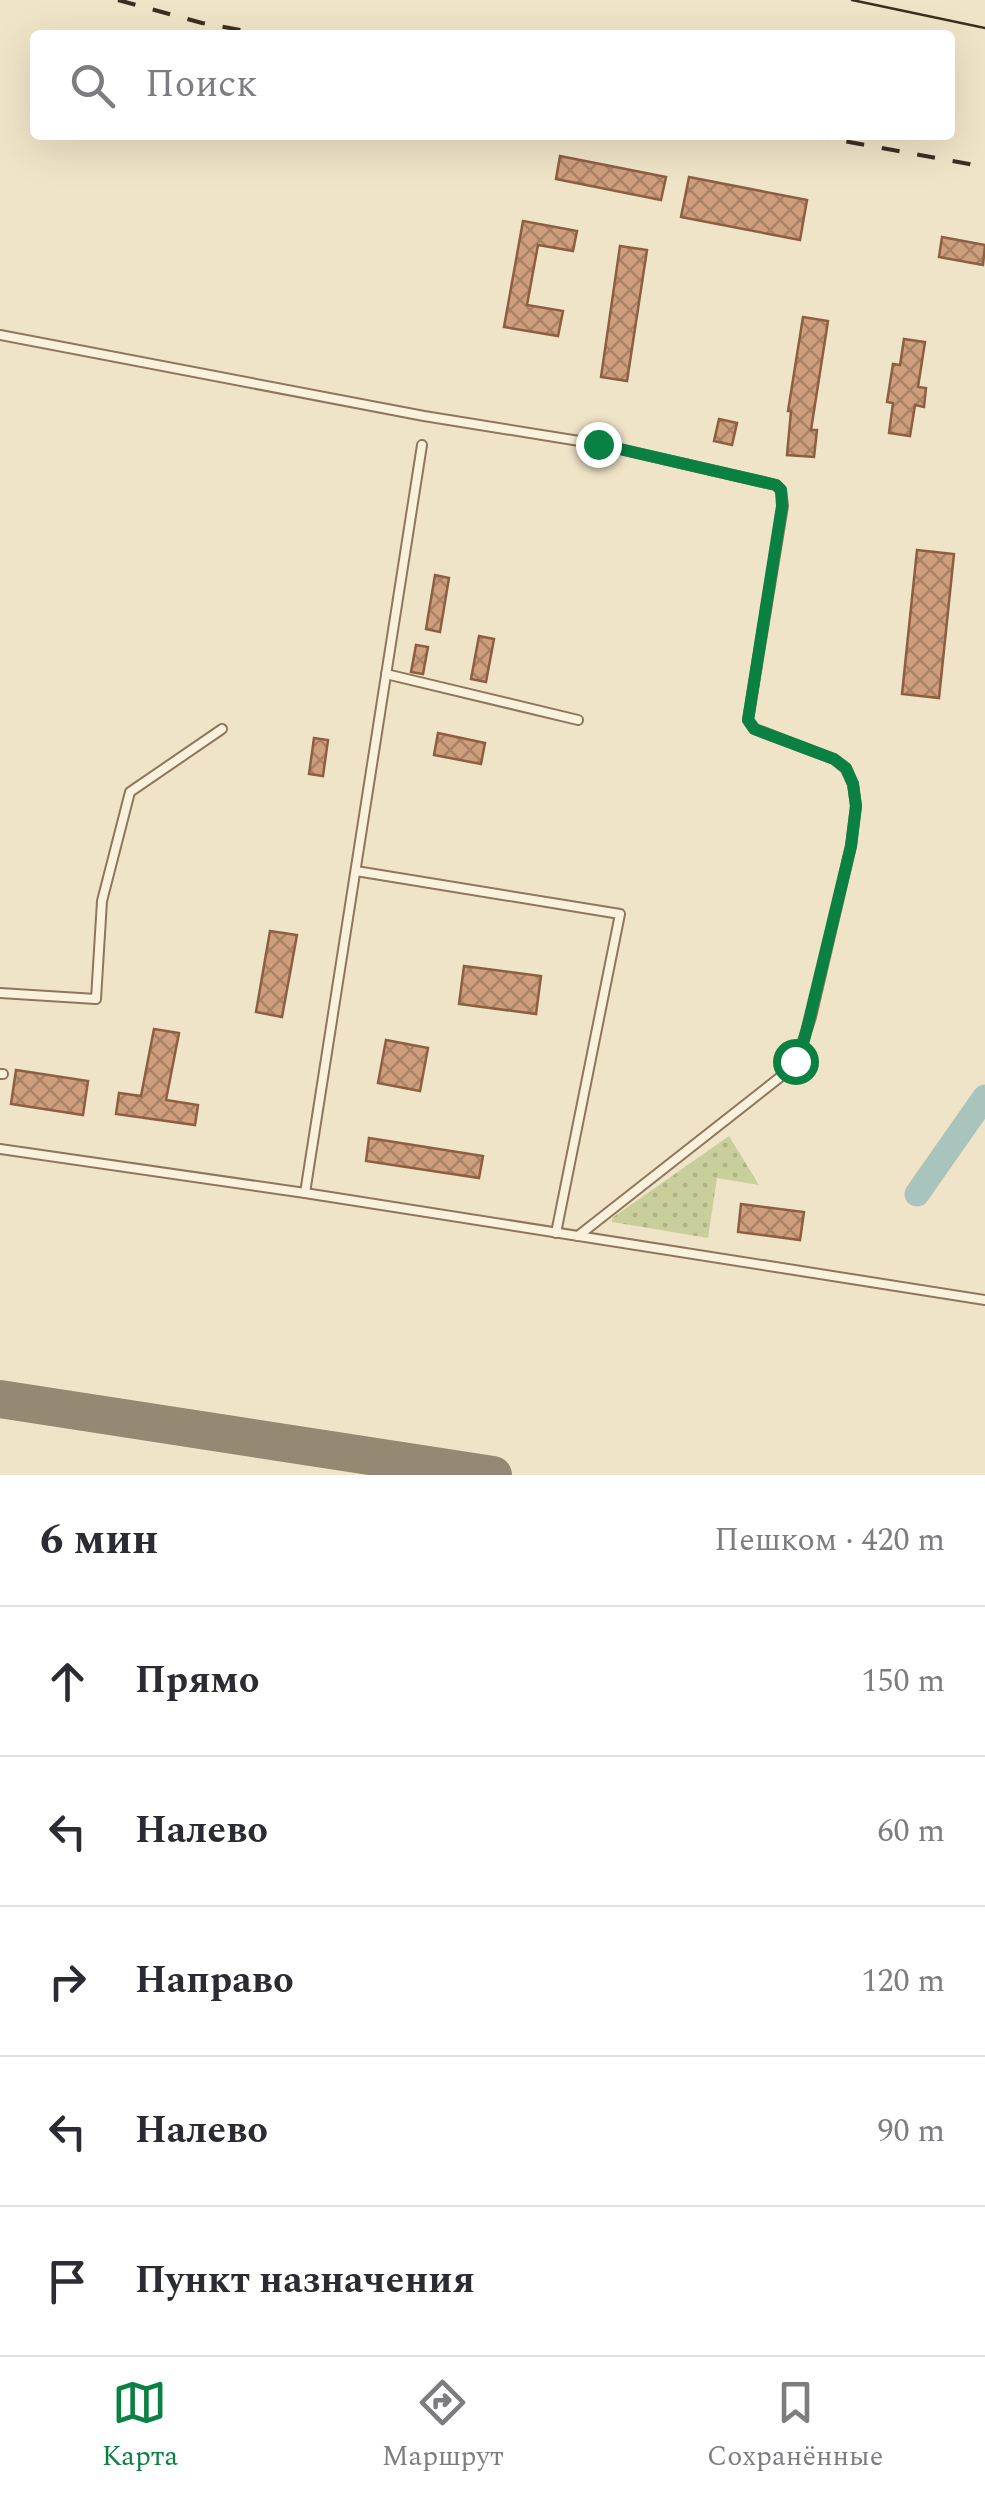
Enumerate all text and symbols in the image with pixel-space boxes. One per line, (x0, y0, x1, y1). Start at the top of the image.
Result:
search box (30, 30, 955, 140)
text: Поиск (145, 56, 257, 114)
icon: search (65, 58, 120, 113)
route end (576, 422, 622, 468)
route start (773, 1039, 819, 1085)
text: 6 мин (40, 1509, 158, 1572)
text: Пешком · 420 m (714, 1516, 945, 1565)
text: Прямо (135, 1652, 260, 1710)
icon: ahead (40, 1654, 95, 1709)
text: 150 m (861, 1657, 945, 1706)
text: Налево (135, 1802, 268, 1860)
icon: left (40, 1804, 95, 1859)
text: 60 m (877, 1807, 945, 1856)
text: Направо (135, 1952, 294, 2010)
icon: right (40, 1954, 95, 2009)
text: 120 m (861, 1957, 945, 2006)
text: Налево (135, 2102, 268, 2160)
icon: left (40, 2104, 95, 2159)
text: 90 m (877, 2107, 945, 2156)
text: Пункт назначения (135, 2252, 475, 2310)
icon: arrive (40, 2254, 95, 2309)
tab: Карта (102, 2375, 178, 2478)
tab: Маршрут (382, 2375, 504, 2478)
tab: Сохранённые (707, 2375, 883, 2478)

